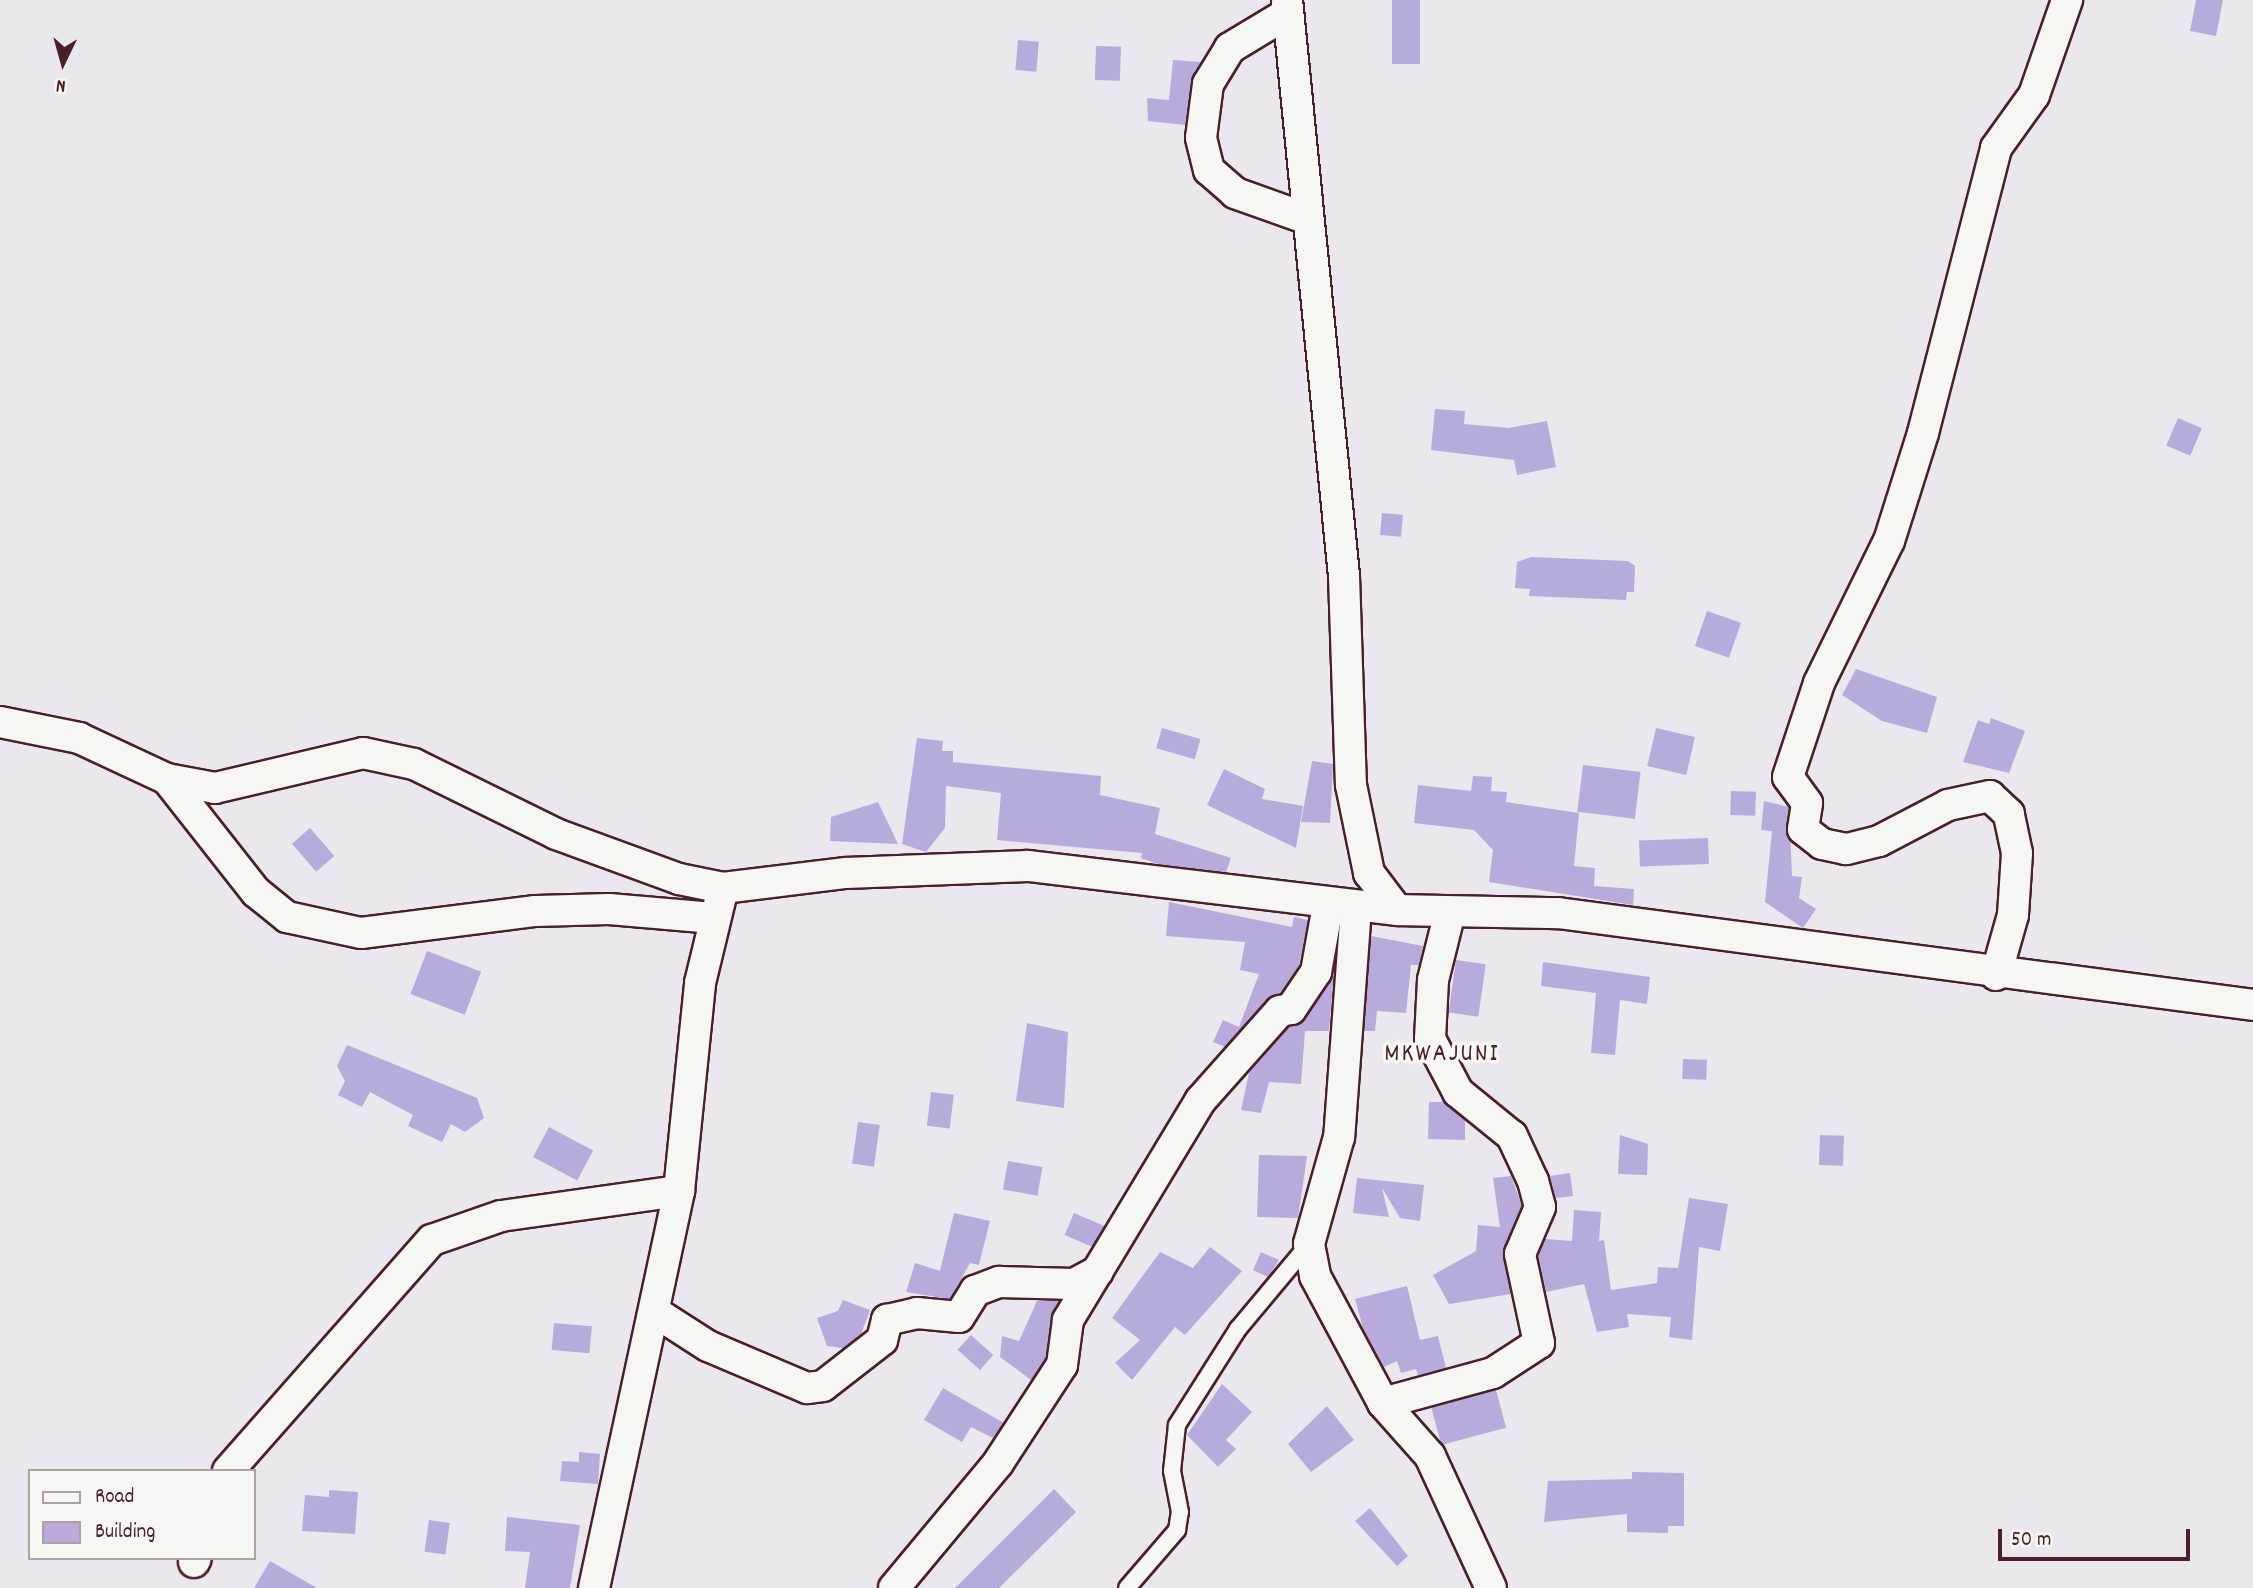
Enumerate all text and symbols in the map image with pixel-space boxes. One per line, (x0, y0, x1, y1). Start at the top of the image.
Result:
north arrow (28, 28, 98, 98)
text: N (55, 71, 67, 98)
district label: MKWAJUNI (1385, 1039, 1499, 1071)
legend (28, 1469, 256, 1560)
text: Road (95, 1483, 134, 1513)
scale bar (2001, 1514, 2194, 1558)
text: Building (95, 1518, 155, 1548)
text: 50 m (2011, 1526, 2051, 1556)

